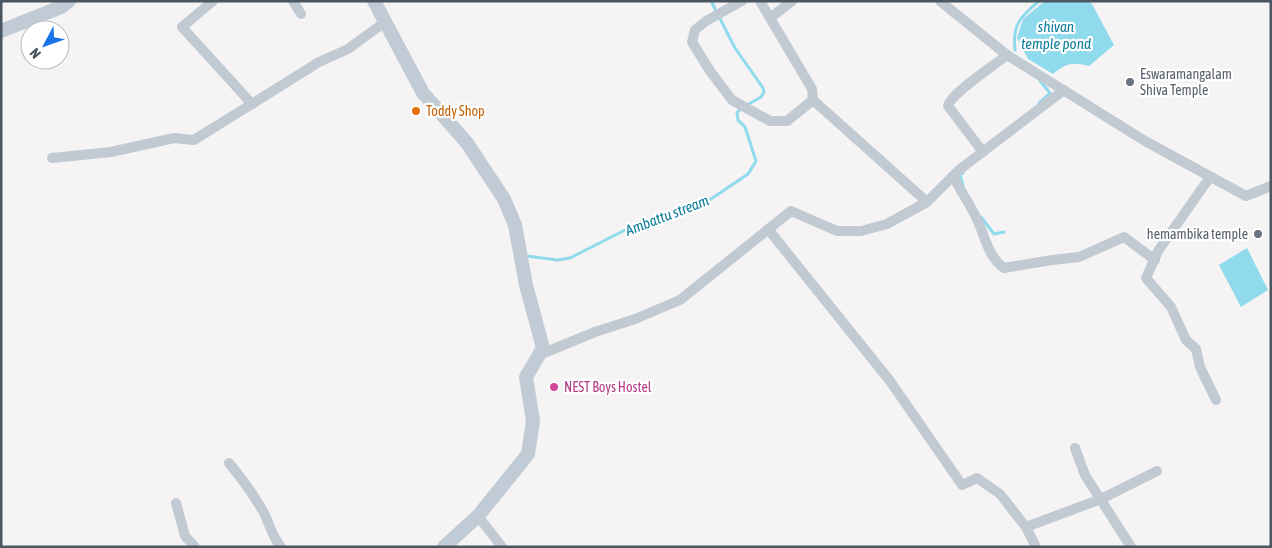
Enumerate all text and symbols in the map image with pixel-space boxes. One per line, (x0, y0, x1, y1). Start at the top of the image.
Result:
water label: shivan temple pond (1021, 18, 1091, 52)
north arrow (20, 20, 70, 70)
text: N (26, 45, 44, 62)
place label: Eswaramangalam Shiva Temple (1140, 66, 1232, 98)
marker: Eswaramangalam Shiva Temple (1124, 76, 1136, 88)
place label: Toddy Shop (426, 103, 485, 119)
marker: Toddy Shop (410, 105, 422, 117)
water label: Ambattu stream (622, 191, 711, 239)
place label: hemambika temple (1147, 226, 1248, 242)
marker: hemambika temple (1252, 228, 1264, 240)
place label: NEST Boys Hostel (564, 379, 652, 395)
marker: NEST Boys Hostel (548, 381, 560, 393)

